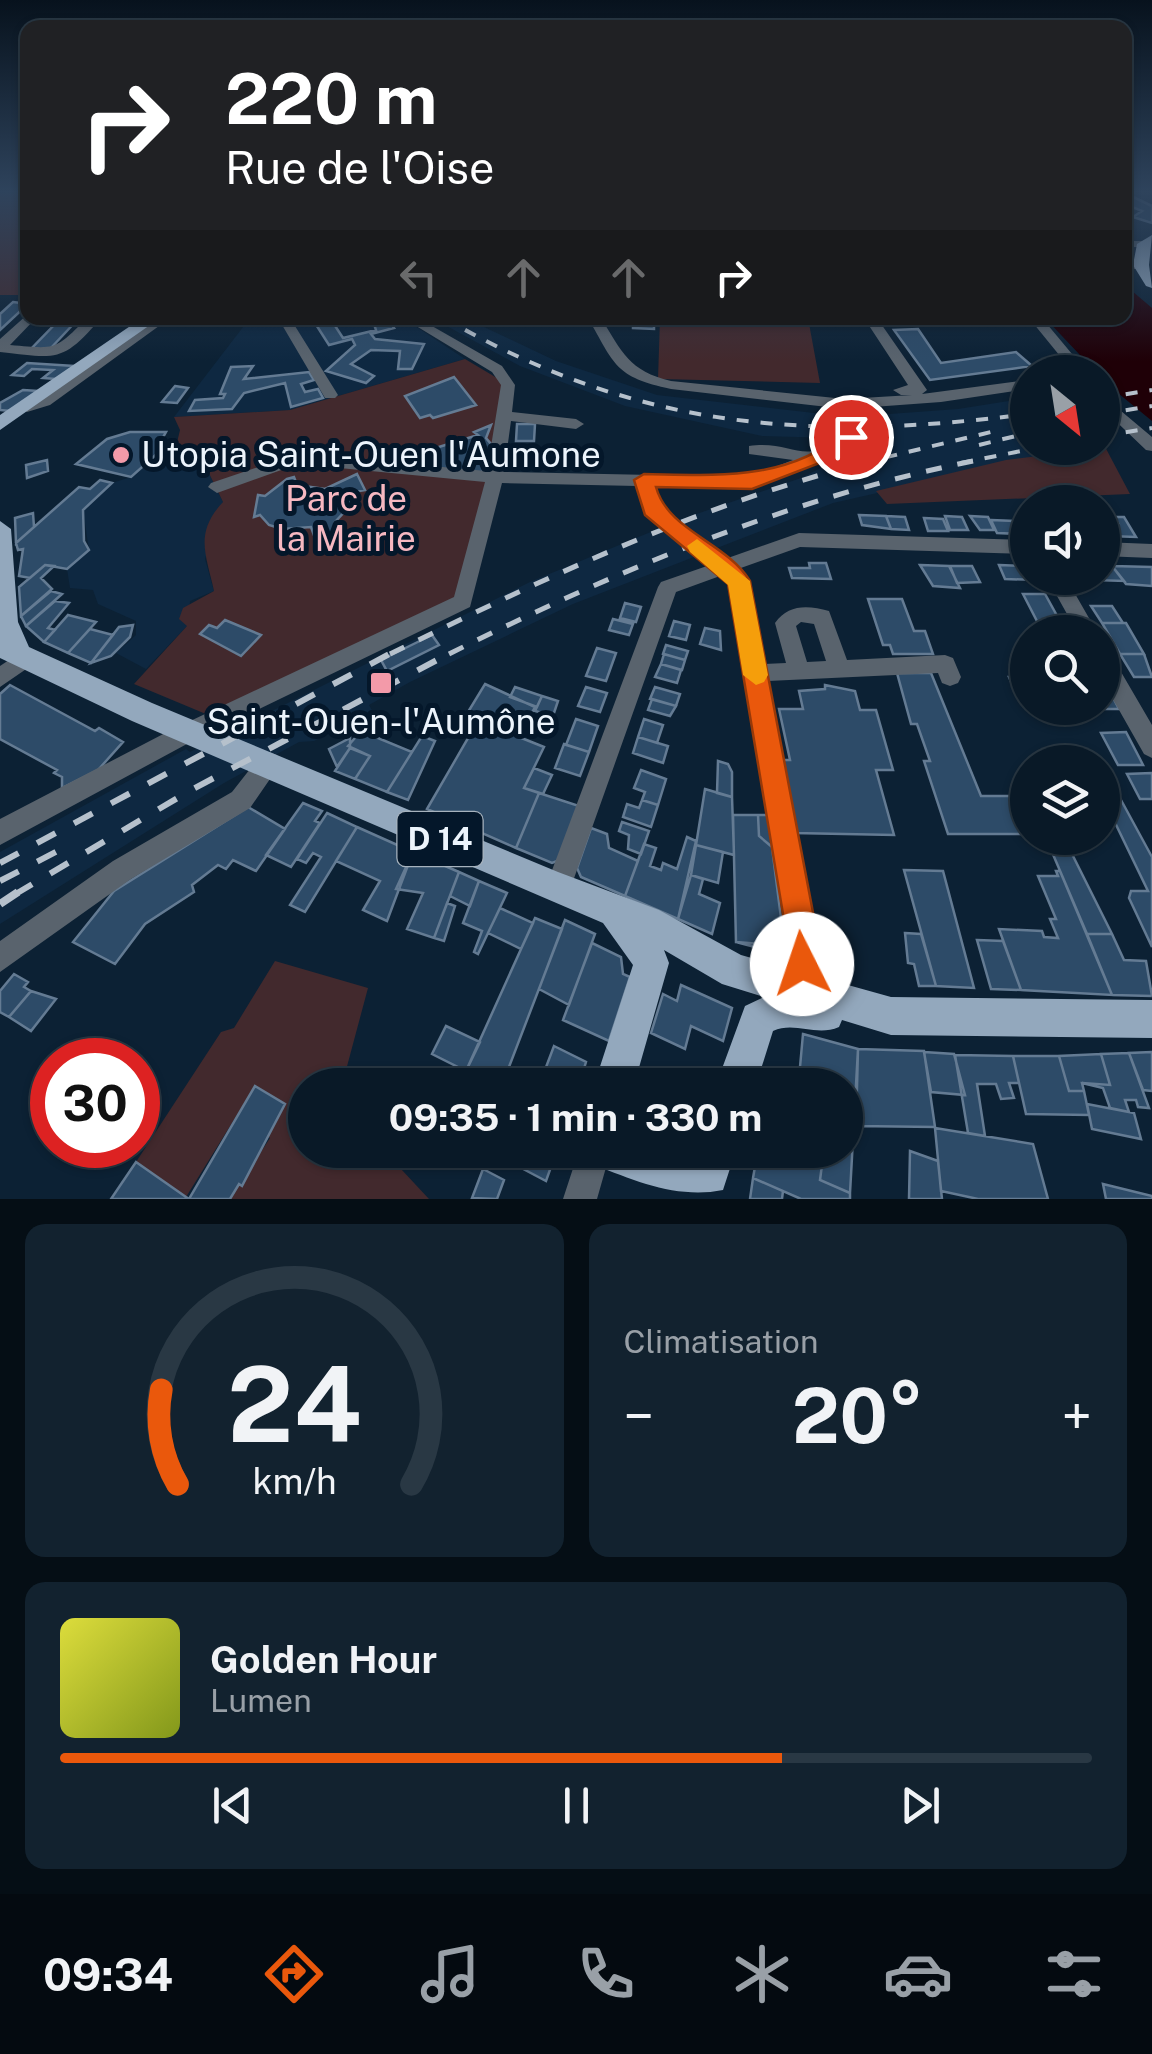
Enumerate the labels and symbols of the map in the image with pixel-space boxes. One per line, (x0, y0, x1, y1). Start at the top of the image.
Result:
north arrow (1010, 355, 1120, 465)
pin (809, 395, 894, 480)
place label: Utopia Saint-Ouen l'Aumone (141, 434, 601, 475)
marker: Utopia Saint-Ouen l'Aumone (110, 444, 132, 466)
park label: Parc de la Mairie (276, 478, 416, 559)
marker: Saint-Ouen-l'Aumône (368, 670, 394, 696)
place label: Saint-Ouen-l'Aumône (206, 701, 556, 742)
road number: D 14 (398, 812, 482, 866)
position arrow (750, 912, 854, 1016)
speed limit sign: 30 (30, 1038, 160, 1168)

